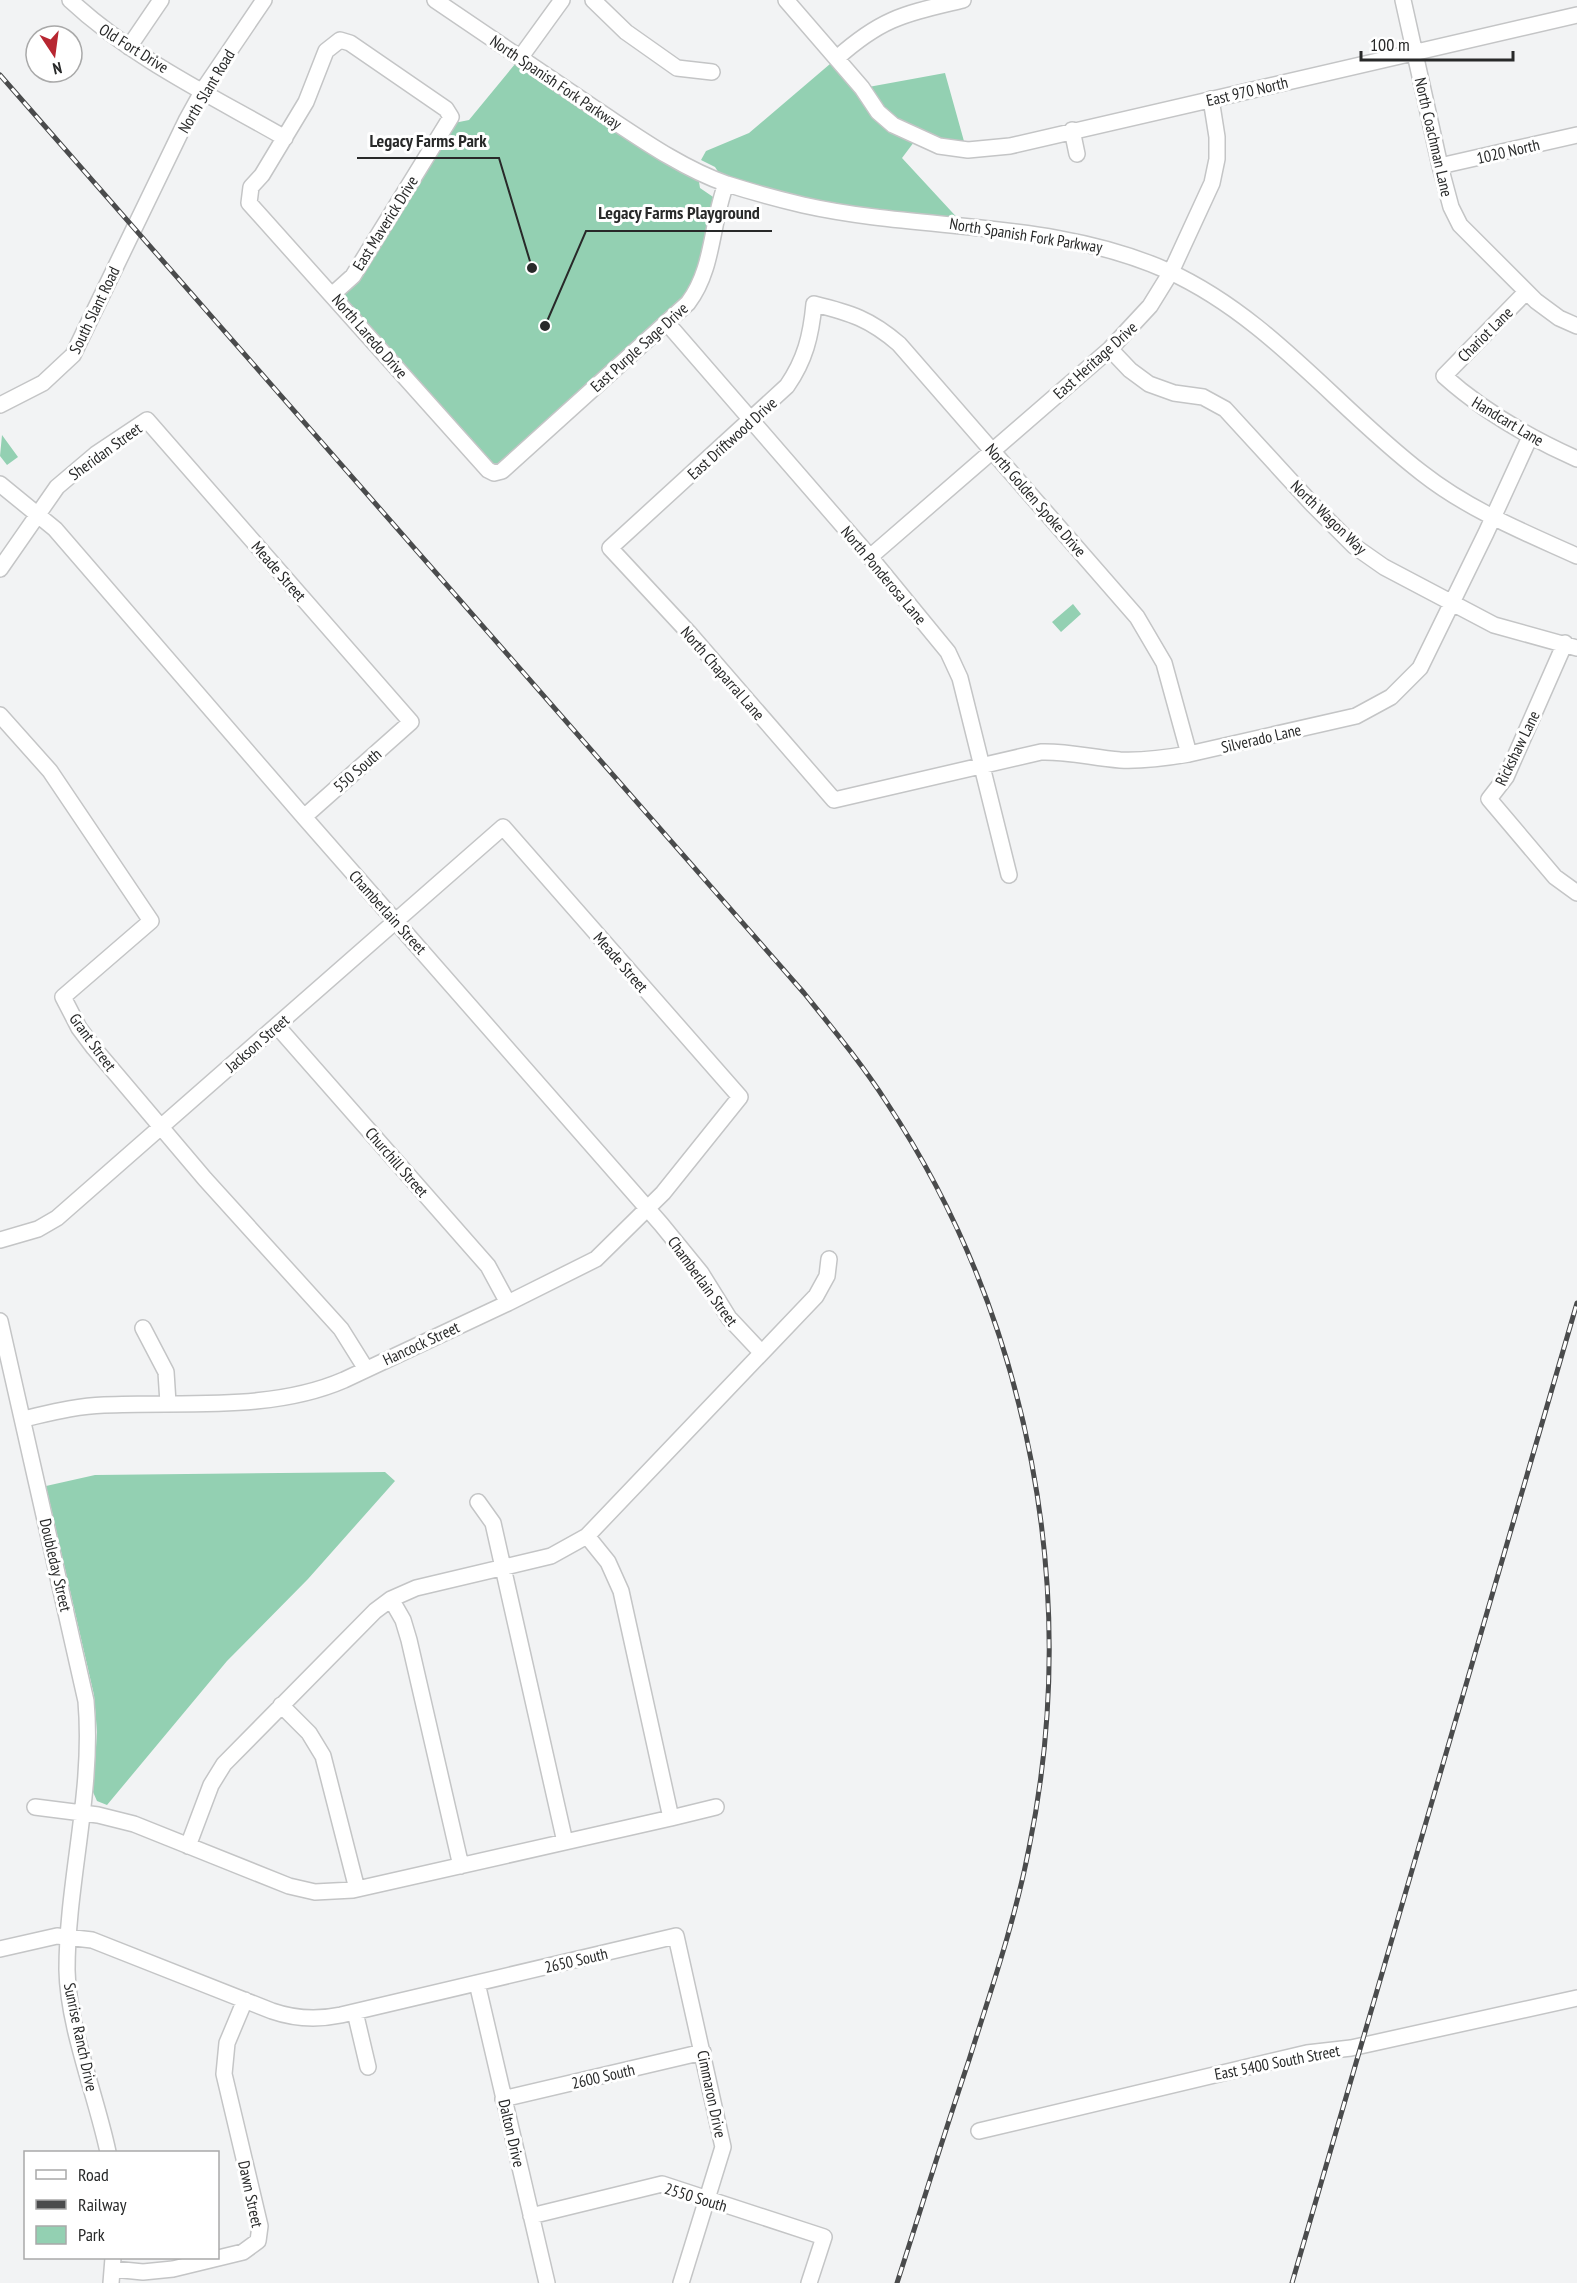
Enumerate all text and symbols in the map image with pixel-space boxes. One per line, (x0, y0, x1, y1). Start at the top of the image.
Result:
street label: Old Fort Drive (96, 19, 172, 77)
north arrow (24, 24, 84, 84)
scale bar (1361, 24, 1512, 62)
street label: North Spanish Fork Parkway (486, 31, 626, 133)
text: 100 m (1370, 33, 1410, 56)
street label: North Slant Road (173, 45, 239, 137)
text: N (51, 58, 64, 79)
street label: East 970 North (1204, 72, 1290, 110)
street label: North Coachman Lane (1411, 75, 1457, 199)
callout: Legacy Farms Park (357, 122, 499, 158)
text: Legacy Farms Park (369, 129, 487, 152)
street label: 1020 North (1475, 134, 1541, 168)
street label: East Maverick Drive (348, 172, 422, 274)
callout: Legacy Farms Playground (586, 195, 772, 231)
text: Legacy Farms Playground (598, 201, 760, 224)
street label: North Spanish Fork Parkway (948, 213, 1104, 257)
street label: South Slant Road (64, 263, 124, 357)
street label: North Laredo Drive (328, 290, 412, 382)
street label: East Purple Sage Drive (586, 298, 692, 396)
street label: Chariot Lane (1453, 302, 1517, 366)
street label: East Heritage Drive (1049, 317, 1141, 403)
street label: Handcart Lane (1469, 392, 1547, 450)
street label: East Driftwood Drive (683, 393, 781, 483)
street label: Sheridan Street (65, 418, 146, 484)
street label: North Golden Spoke Drive (981, 439, 1091, 561)
street label: North Wagon Way (1287, 476, 1371, 558)
street label: North Ponderosa Lane (837, 522, 931, 628)
street label: Meade Street (247, 537, 311, 606)
street label: North Chaparral Lane (677, 622, 769, 724)
street label: Rickshaw Lane (1490, 707, 1544, 789)
street label: Silverado Lane (1219, 719, 1303, 757)
street label: 550 South (329, 744, 385, 796)
street label: Chamberlain Street (345, 866, 431, 959)
street label: Meade Street (589, 928, 653, 997)
street label: Grant Street (65, 1009, 121, 1075)
street label: Jackson Street (220, 1009, 293, 1077)
street label: Churchill Street (361, 1123, 433, 1201)
street label: Chamberlain Street (664, 1232, 743, 1330)
street label: Hancock Street (379, 1316, 463, 1369)
street label: Doubleday Street (36, 1516, 77, 1614)
street label: 2650 South (542, 1943, 610, 1977)
street label: Sunrise Ranch Drive (60, 1981, 102, 2093)
street label: East 5400 South Street (1213, 2040, 1342, 2084)
street label: Cimmaron Drive (693, 2048, 731, 2140)
street label: 2600 South (569, 2059, 637, 2093)
street label: Dalton Drive (494, 2097, 530, 2169)
legend (24, 2151, 219, 2259)
street label: Dawn Street (234, 2159, 268, 2230)
text: Road (78, 2163, 109, 2186)
street label: 2550 South (662, 2178, 730, 2216)
text: Railway (78, 2193, 127, 2216)
text: Park (78, 2223, 105, 2246)

